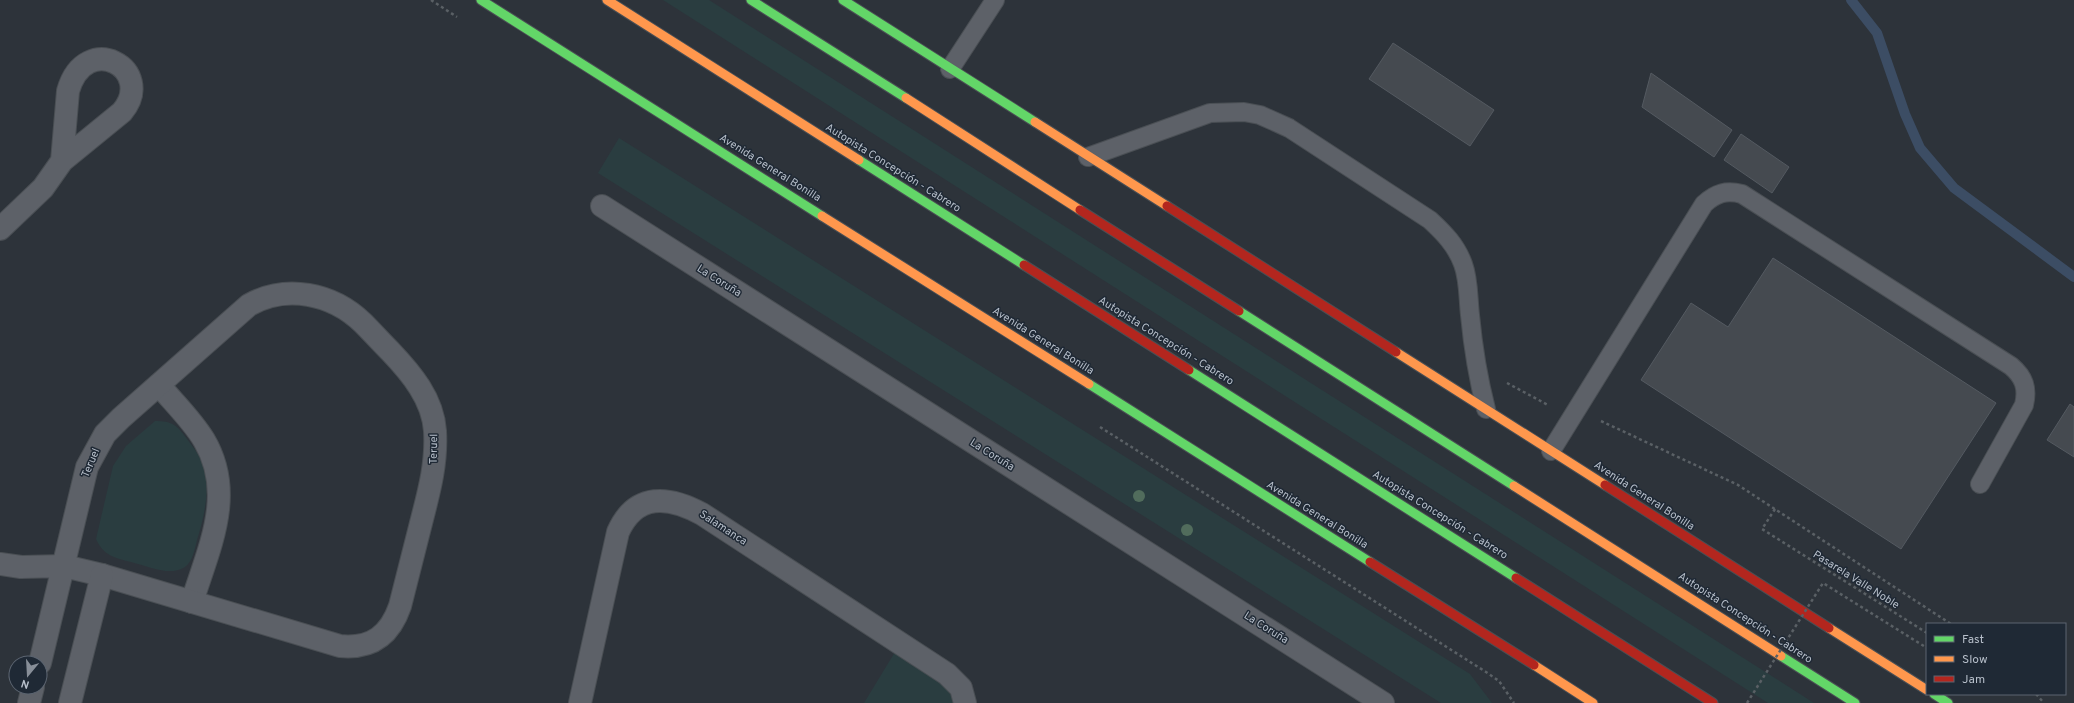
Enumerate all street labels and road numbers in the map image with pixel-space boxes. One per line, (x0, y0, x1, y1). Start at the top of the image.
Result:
street label: Autopista Concepción - Cabrero (823, 120, 963, 216)
street label: Avenida General Bonilla (717, 131, 824, 205)
street label: La Coruña (694, 262, 744, 300)
street label: Autopista Concepción - Cabrero (1096, 293, 1236, 389)
street label: Avenida General Bonilla (990, 304, 1097, 378)
street label: Teruel (427, 434, 441, 464)
street label: La Coruña (967, 436, 1017, 474)
street label: Teruel (79, 446, 103, 480)
street label: Avenida General Bonilla (1591, 458, 1697, 534)
street label: Autopista Concepción - Cabrero (1370, 467, 1510, 563)
street label: Avenida General Bonilla (1264, 478, 1371, 552)
street label: Salamanca (697, 507, 750, 549)
street label: Pasarela Valle Noble (1810, 548, 1902, 612)
street label: Autopista Concepción - Cabrero (1675, 569, 1815, 667)
street label: La Coruña (1241, 609, 1291, 647)

